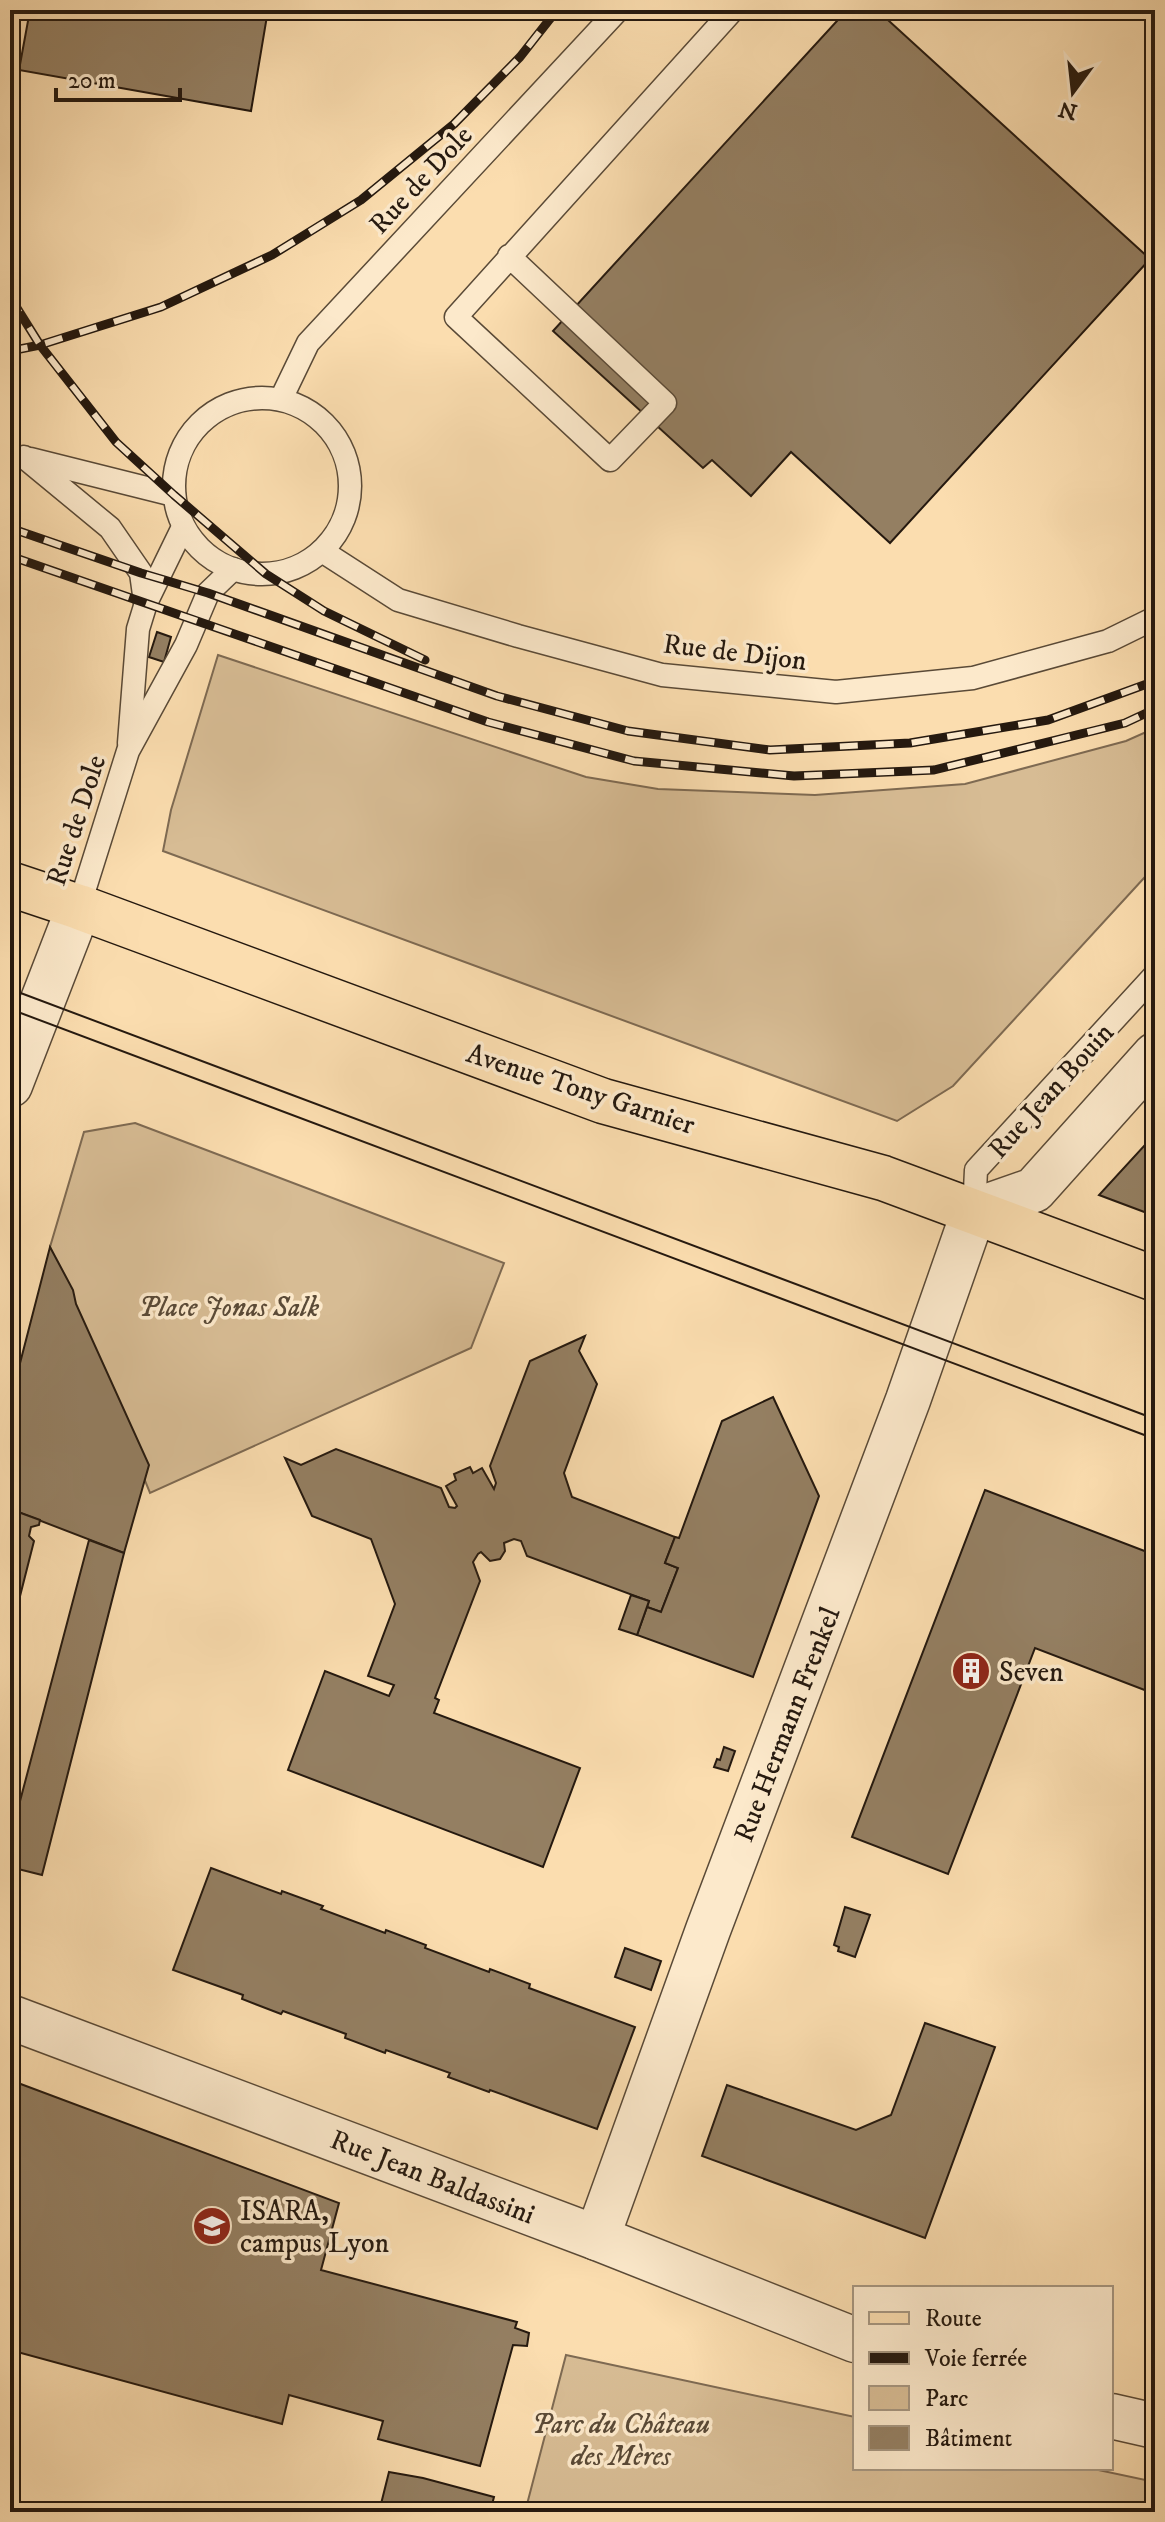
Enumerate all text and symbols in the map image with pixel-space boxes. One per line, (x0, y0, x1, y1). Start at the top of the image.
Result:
scale bar (56, 52, 180, 102)
north arrow (1033, 52, 1113, 132)
text: 20 m (68, 66, 116, 96)
text: N (1056, 94, 1080, 125)
street label: Rue de Dole (362, 119, 480, 242)
street label: Rue de Dijon (661, 626, 809, 679)
street label: Rue de Dole (39, 751, 114, 890)
street label: Rue Jean Bouin (981, 1015, 1122, 1166)
street label: Avenue Tony Garnier (462, 1036, 700, 1143)
park label: Place Jonas Salk (139, 1290, 320, 1325)
street label: Rue Hermann Frenkel (726, 1601, 849, 1847)
building icon: Seven (950, 1650, 992, 1692)
place label: Seven (999, 1655, 1064, 1690)
street label: Rue Jean Baldassini (325, 2122, 540, 2232)
place label: ISARA, campus Lyon (240, 2194, 390, 2261)
school or university icon: ISARA, campus Lyon (191, 2205, 233, 2247)
legend (853, 2286, 1113, 2470)
text: Route (925, 2304, 982, 2334)
text: Voie ferrée (924, 2344, 1027, 2374)
text: Parc (925, 2384, 968, 2414)
park label: Parc du Château des Mères (532, 2407, 710, 2474)
text: Bâtiment (925, 2424, 1013, 2454)

